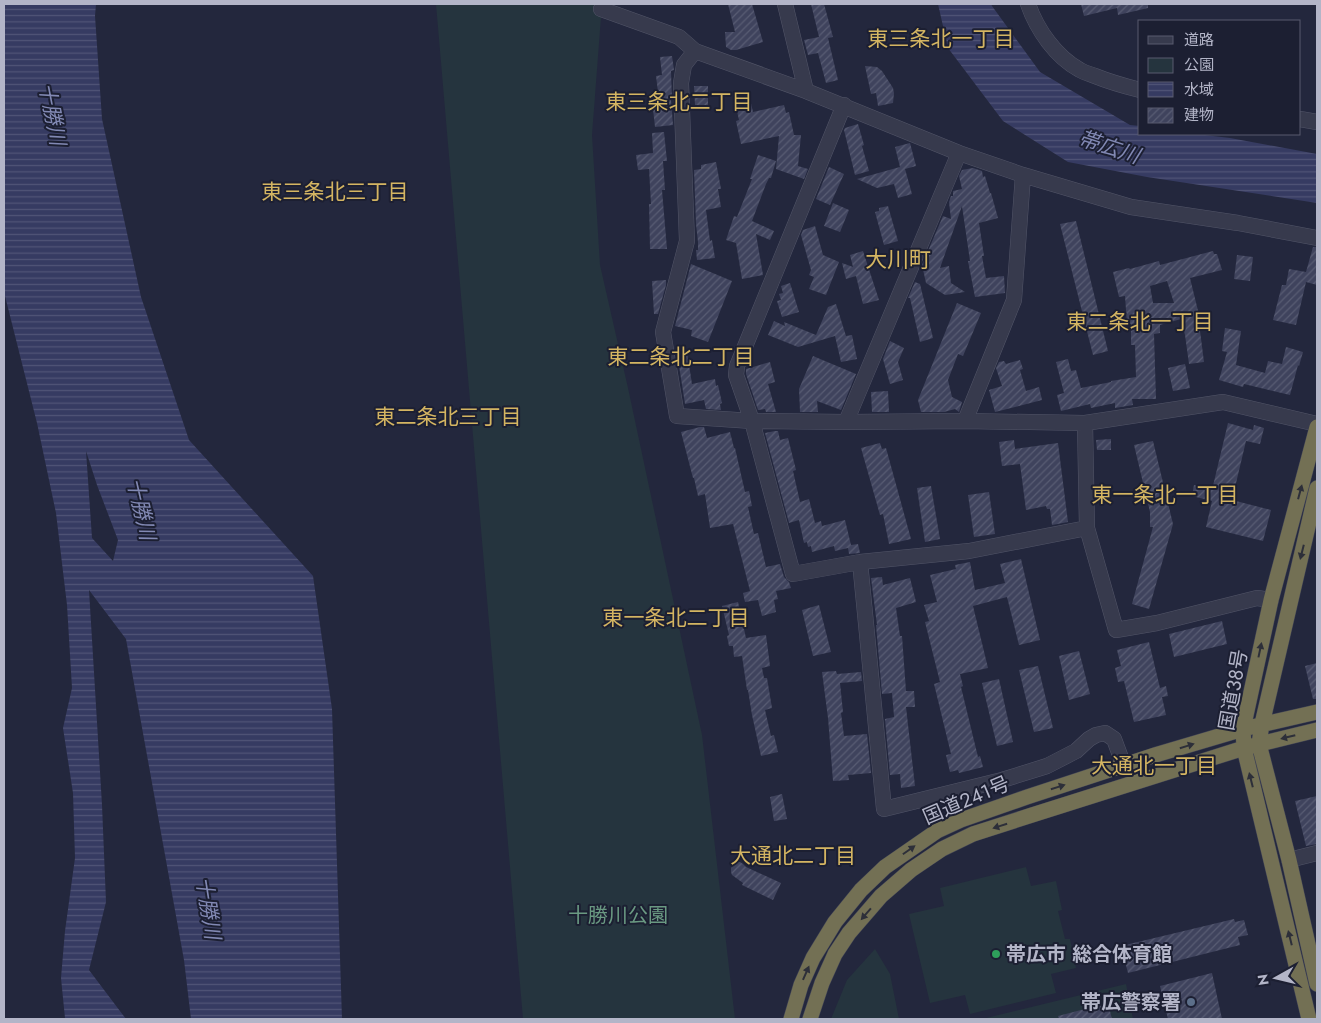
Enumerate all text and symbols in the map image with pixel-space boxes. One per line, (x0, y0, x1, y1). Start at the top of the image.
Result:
legend (1138, 20, 1301, 135)
district label: 東三条北一丁目 (868, 24, 1015, 54)
text: 道路 (1184, 29, 1214, 51)
text: 公園 (1184, 54, 1214, 76)
text: 水域 (1184, 79, 1214, 101)
water label: 十勝川 (31, 80, 73, 150)
district label: 東三条北二丁目 (606, 87, 753, 117)
text: 建物 (1184, 104, 1214, 126)
water label: 帯広川 (1074, 123, 1145, 172)
district label: 東三条北三丁目 (262, 177, 409, 207)
district label: 大川町 (865, 243, 931, 275)
district label: 東二条北一丁目 (1067, 307, 1214, 337)
district label: 東二条北二丁目 (608, 342, 755, 372)
district label: 東二条北三丁目 (375, 402, 522, 432)
water label: 十勝川 (119, 475, 163, 545)
district label: 東一条北一丁目 (1092, 480, 1239, 510)
one-way arrow (1296, 485, 1304, 500)
one-way arrow (1298, 545, 1306, 560)
district label: 東一条北二丁目 (603, 603, 750, 633)
one-way arrow (1256, 642, 1264, 657)
street label: 国道38号 (1212, 647, 1255, 733)
one-way arrow (1281, 733, 1296, 741)
one-way arrow (1180, 741, 1195, 749)
district label: 大通北一丁目 (1091, 751, 1217, 781)
street label: 国道241号 (918, 769, 1014, 832)
one-way arrow (1247, 772, 1255, 787)
one-way arrow (1050, 782, 1065, 790)
one-way arrow (992, 822, 1007, 830)
district label: 大通北二丁目 (730, 841, 856, 871)
one-way arrow (902, 845, 916, 855)
water label: 十勝川 (188, 875, 228, 943)
park label: 十勝川公園 (568, 901, 668, 930)
one-way arrow (860, 907, 872, 919)
one-way arrow (1286, 930, 1294, 945)
place label: 帯広市 総合体育館 (1006, 940, 1172, 969)
marker: 帯広市 総合体育館 (990, 948, 1002, 960)
north arrow (1251, 953, 1301, 1003)
one-way arrow (803, 966, 811, 980)
text: N (1252, 973, 1274, 987)
place label: 帯広警察署 (1081, 988, 1181, 1017)
marker: 帯広警察署 (1185, 996, 1197, 1008)

